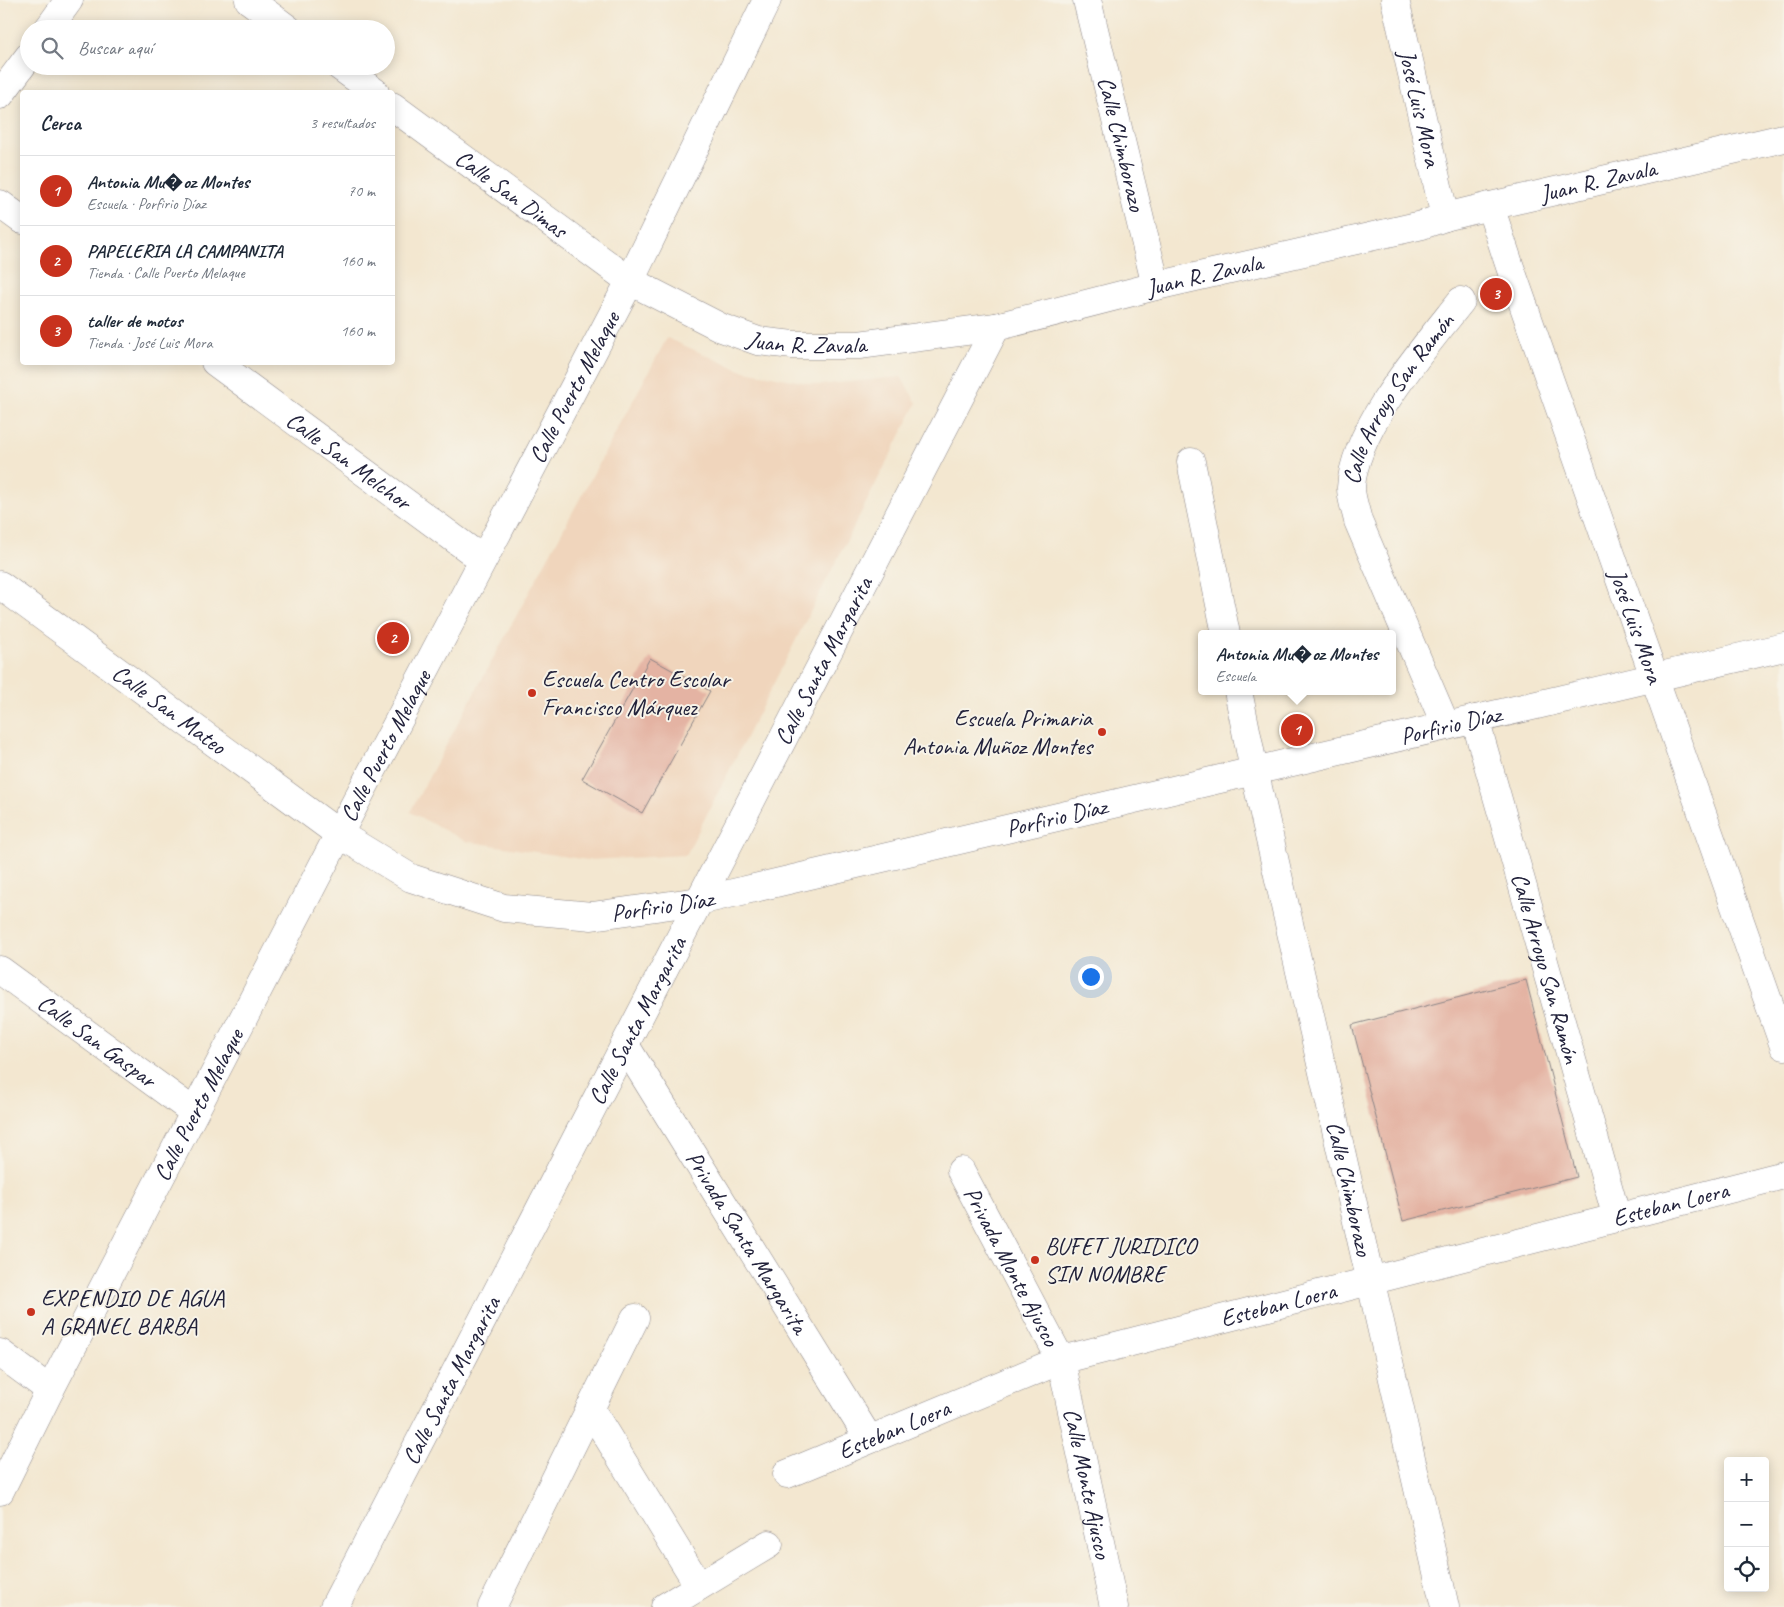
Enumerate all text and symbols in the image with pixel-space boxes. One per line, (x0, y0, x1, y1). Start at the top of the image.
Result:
search box (20, 20, 395, 75)
icon: search (38, 34, 66, 62)
text: Buscar aquí (78, 36, 152, 60)
street label: José Luis Mora (1392, 46, 1448, 171)
street label: Calle Chimborazo (1091, 74, 1153, 216)
text: Cerca (40, 110, 81, 136)
text: 3 resultados (310, 113, 375, 133)
street label: Calle San Dimas (449, 143, 574, 246)
street label: Juan R. Zavala (1536, 153, 1661, 209)
text: Antonia Mu�oz Montes (87, 170, 249, 194)
text: 1 (52, 181, 60, 201)
text: 70 m (348, 181, 375, 201)
text: Escuela · Porfirio Díaz (87, 194, 206, 214)
text: PAPELERIA LA CAMPANITA (87, 239, 283, 263)
street label: Juan R. Zavala (1142, 247, 1267, 303)
text: 2 (52, 251, 60, 271)
text: 160 m (341, 251, 375, 271)
text: Tienda · Calle Puerto Melaque (87, 263, 245, 283)
pin: 3 (1480, 275, 1512, 313)
street label: Calle Puerto Melaque (522, 304, 627, 468)
street label: Calle Arroyo San Ramón (1336, 306, 1461, 486)
text: taller de motos (87, 309, 182, 333)
text: 3 (52, 321, 60, 341)
text: 160 m (341, 321, 375, 341)
street label: Juan R. Zavala (743, 323, 870, 360)
text: Tienda · José Luis Mora (87, 333, 213, 353)
street label: Calle San Melchor (280, 405, 419, 518)
street label: José Luis Mora (1602, 564, 1671, 689)
street label: Calle Santa Margarita (767, 571, 880, 750)
pin: 2 (377, 619, 409, 657)
popup (1198, 630, 1396, 695)
text: Antonia Mu�oz Montes (1216, 642, 1378, 666)
street label: Calle San Mateo (106, 658, 233, 762)
street label: Calle Puerto Melaque (333, 663, 439, 827)
place label: Escuela Centro Escolar Francisco Márquez (542, 664, 732, 722)
text: Escuela (1216, 666, 1256, 686)
marker: Escuela Centro Escolar Francisco Márquez (526, 687, 538, 699)
street label: Porfirio Díaz (1397, 698, 1506, 751)
place label: Escuela Primaria Antonia Muñoz Montes (903, 703, 1095, 761)
pin: 1 (1281, 711, 1313, 749)
marker: Escuela Primaria Antonia Muñoz Montes (1096, 726, 1108, 738)
street label: Porfirio Díaz (1003, 791, 1112, 844)
street label: Calle Arroyo San Ramón (1505, 870, 1588, 1068)
street label: Porfirio Díaz (609, 883, 719, 928)
street label: Calle Santa Margarita (581, 931, 694, 1110)
your location (1078, 964, 1104, 990)
street label: Calle San Gaspar (32, 988, 164, 1096)
street label: Calle Puerto Melaque (146, 1022, 251, 1186)
street label: Calle Chimborazo (1320, 1118, 1380, 1260)
street label: Privada Santa Margarita (679, 1146, 816, 1341)
street label: Esteban Loera (1610, 1175, 1733, 1233)
street label: Privada Monte Ajusco (957, 1182, 1067, 1353)
place label: BUFET JURIDICO SIN NOMBRE (1045, 1231, 1199, 1289)
marker: BUFET JURIDICO SIN NOMBRE (1029, 1254, 1041, 1266)
street label: Esteban Loera (1217, 1275, 1341, 1334)
place label: EXPENDIO DE AGUA A GRANEL BARBA (41, 1283, 225, 1341)
street label: Calle Santa Margarita (395, 1290, 508, 1470)
marker: EXPENDIO DE AGUA A GRANEL BARBA (25, 1306, 37, 1318)
street label: Esteban Loera (834, 1392, 956, 1466)
street label: Calle Monte Ajusco (1057, 1406, 1118, 1563)
map controls (1724, 1457, 1769, 1592)
button: + (1724, 1457, 1769, 1502)
button: − (1724, 1502, 1769, 1547)
button: locate (1724, 1547, 1769, 1592)

